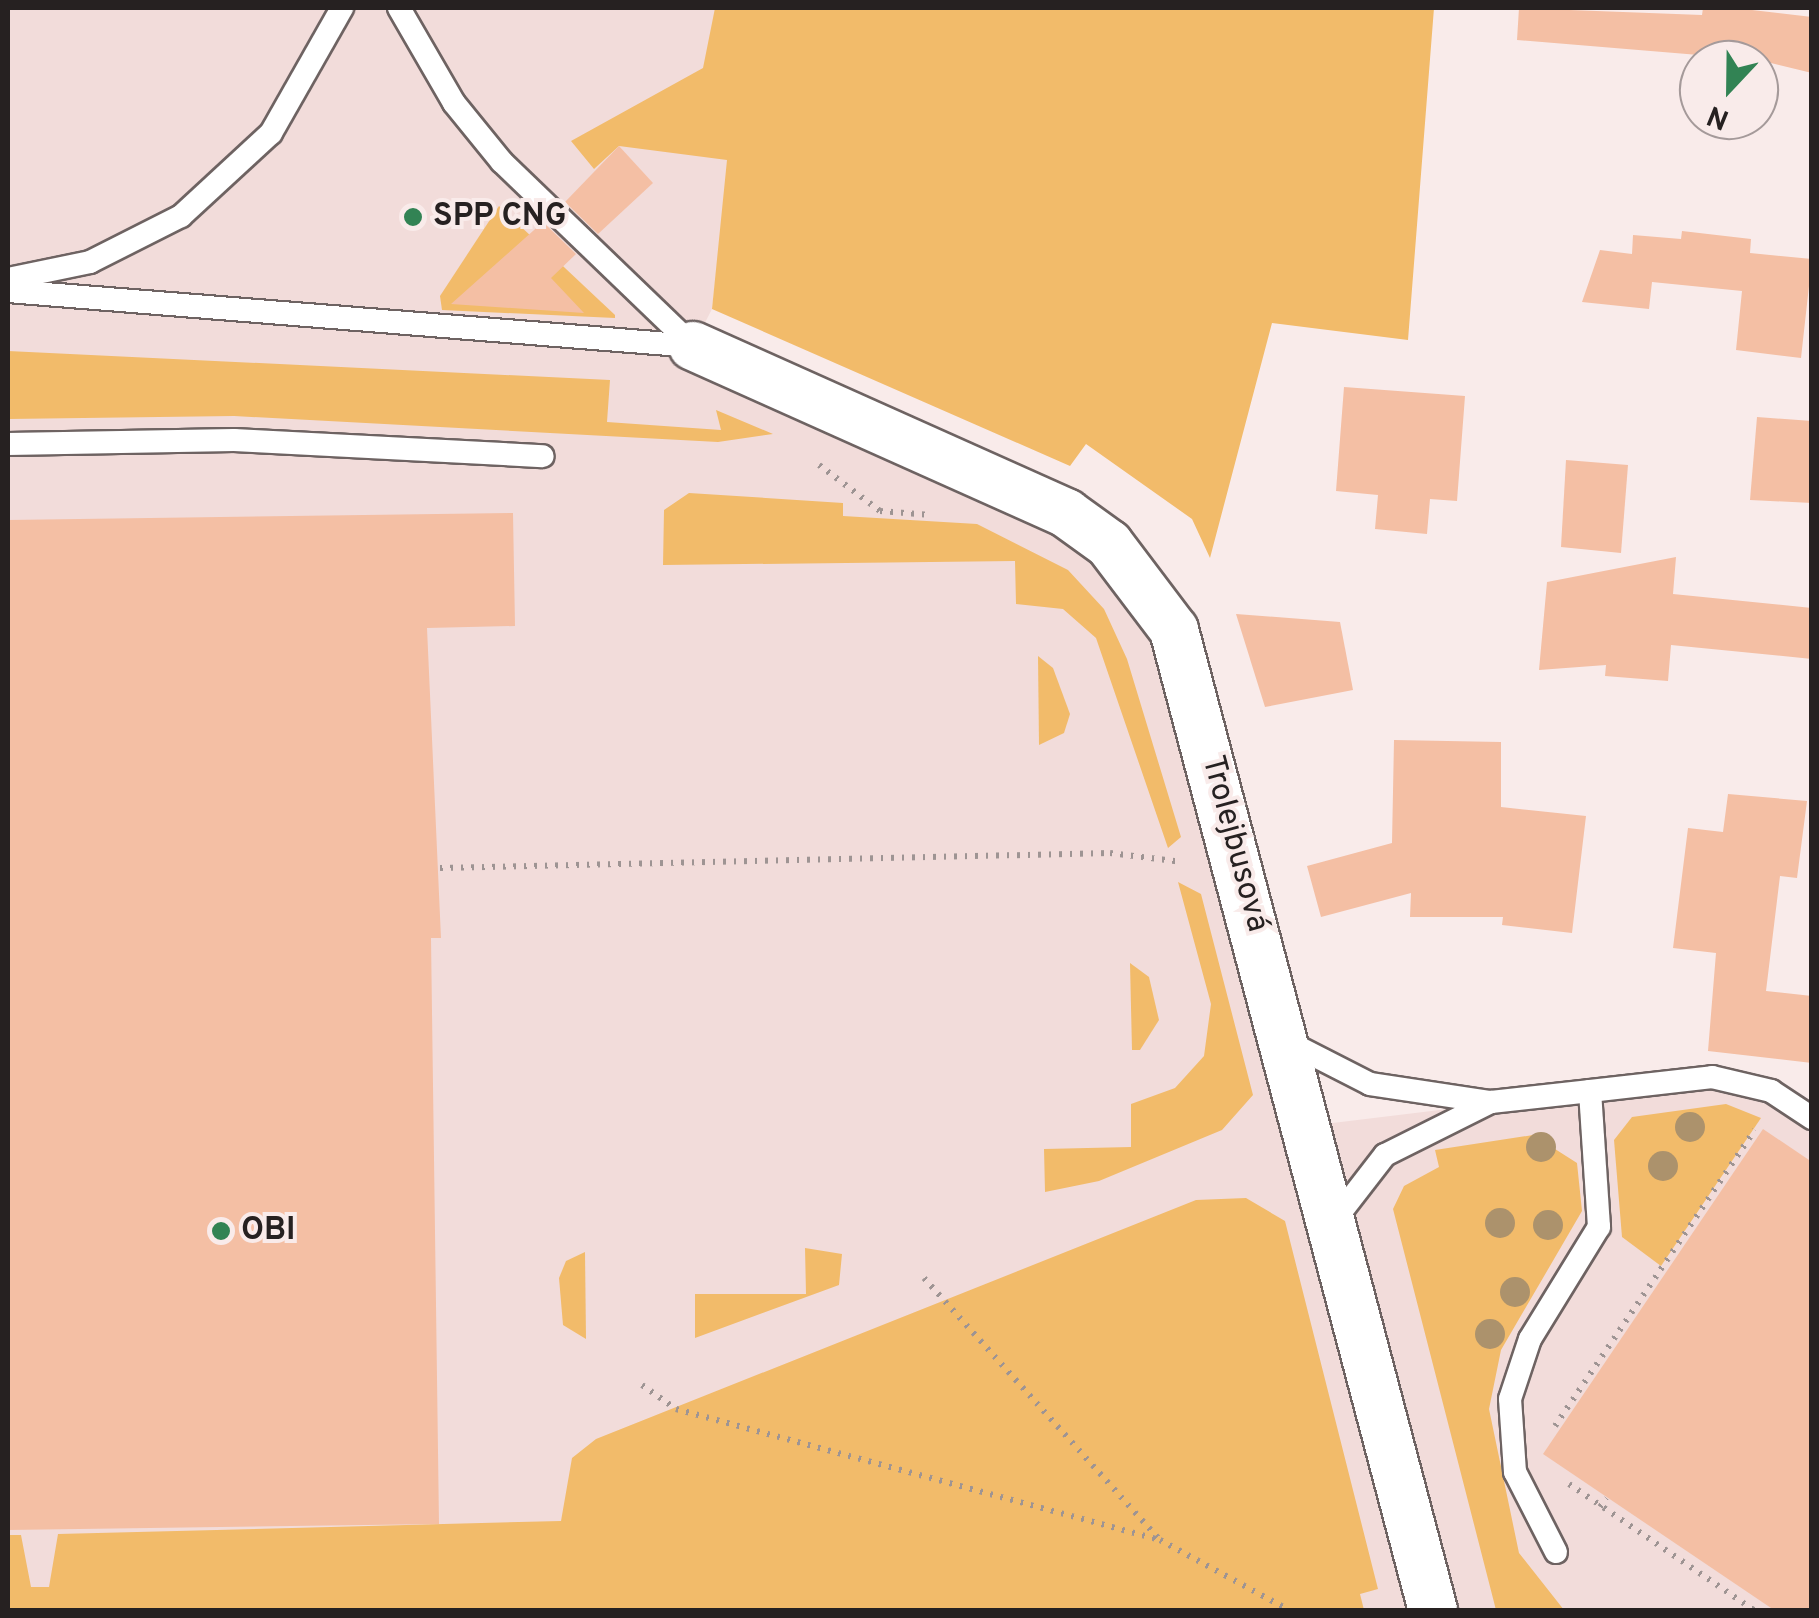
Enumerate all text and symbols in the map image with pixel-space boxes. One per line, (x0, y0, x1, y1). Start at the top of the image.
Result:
north arrow (1679, 40, 1779, 140)
text: N (1702, 96, 1735, 136)
place label: SPP CNG (433, 198, 566, 236)
marker: SPP CNG (402, 206, 424, 228)
street label: Trolejbusová (1192, 752, 1276, 936)
place label: OBI (241, 1212, 295, 1250)
marker: OBI (210, 1220, 232, 1242)

